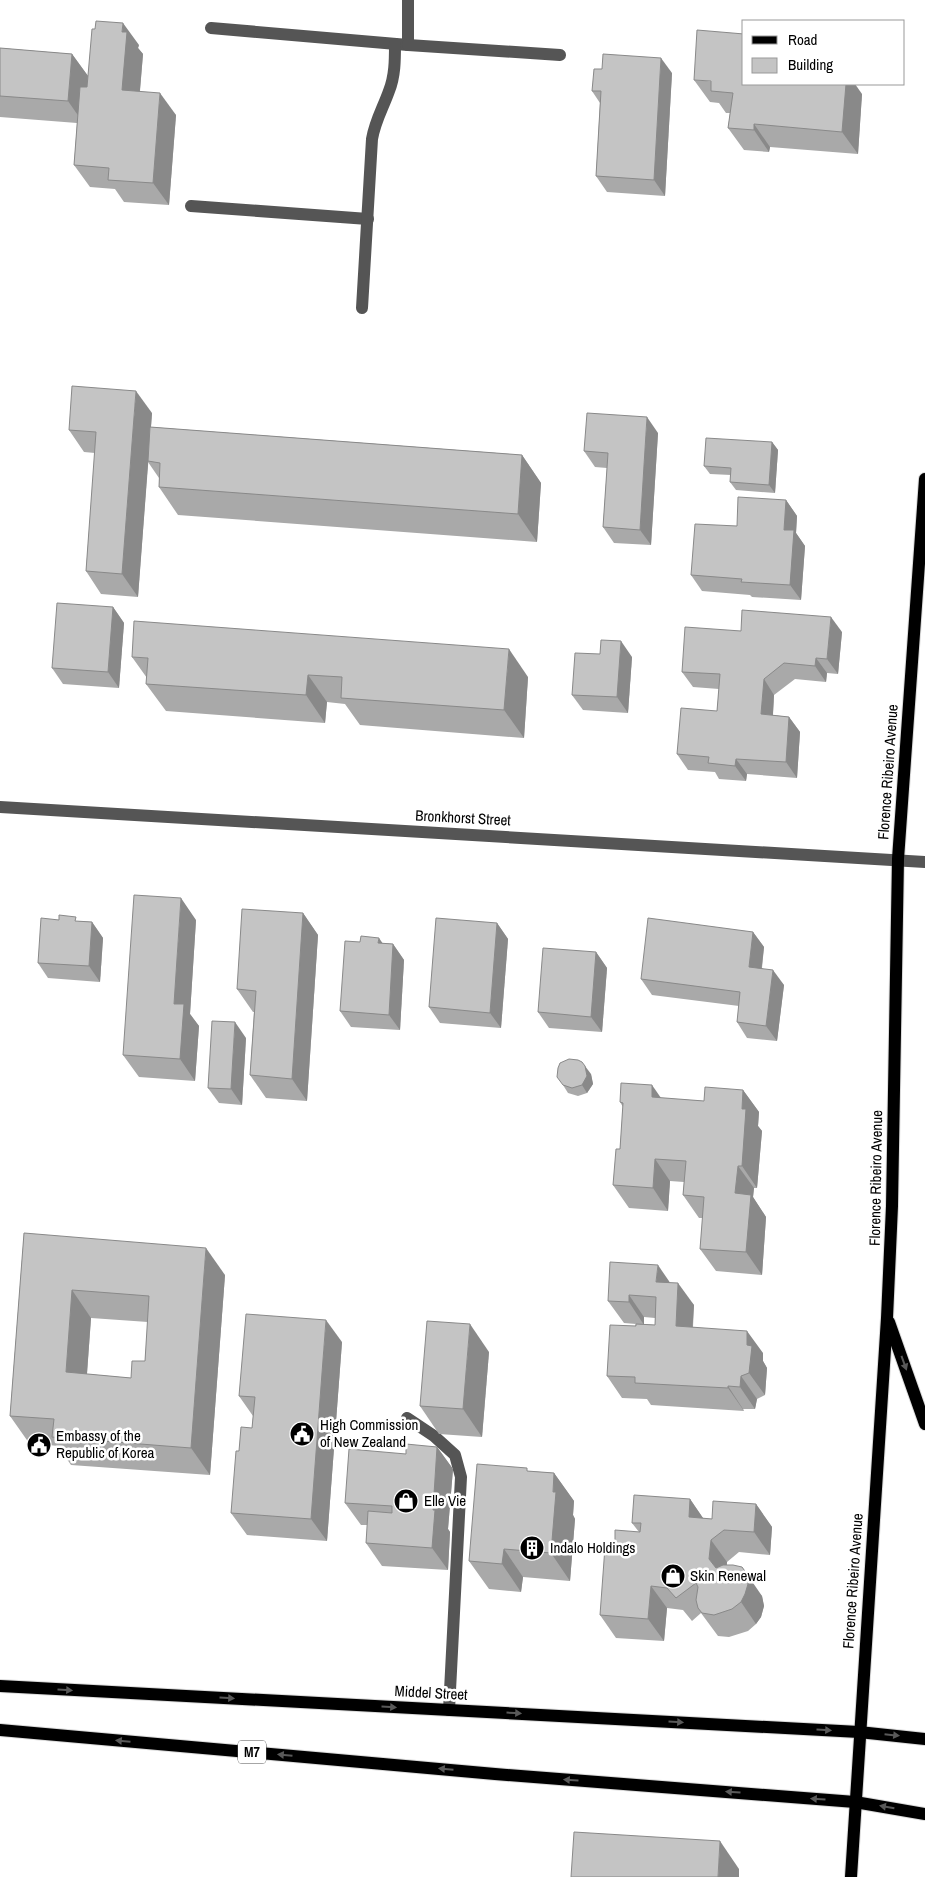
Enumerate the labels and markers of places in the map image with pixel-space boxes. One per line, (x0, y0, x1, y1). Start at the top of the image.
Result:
place label: High Commission of New Zealand (320, 1414, 418, 1452)
public building icon: High Commission of New Zealand (289, 1421, 315, 1447)
place label: Embassy of the Republic of Korea (56, 1425, 155, 1463)
public building icon: Embassy of the Republic of Korea (26, 1432, 52, 1458)
shop icon: Elle Vie (393, 1488, 419, 1514)
place label: Elle Vie (424, 1490, 466, 1511)
building icon: Indalo Holdings (519, 1535, 545, 1561)
place label: Indalo Holdings (550, 1537, 635, 1558)
shop icon: Skin Renewal (660, 1563, 686, 1589)
place label: Skin Renewal (690, 1565, 766, 1586)

